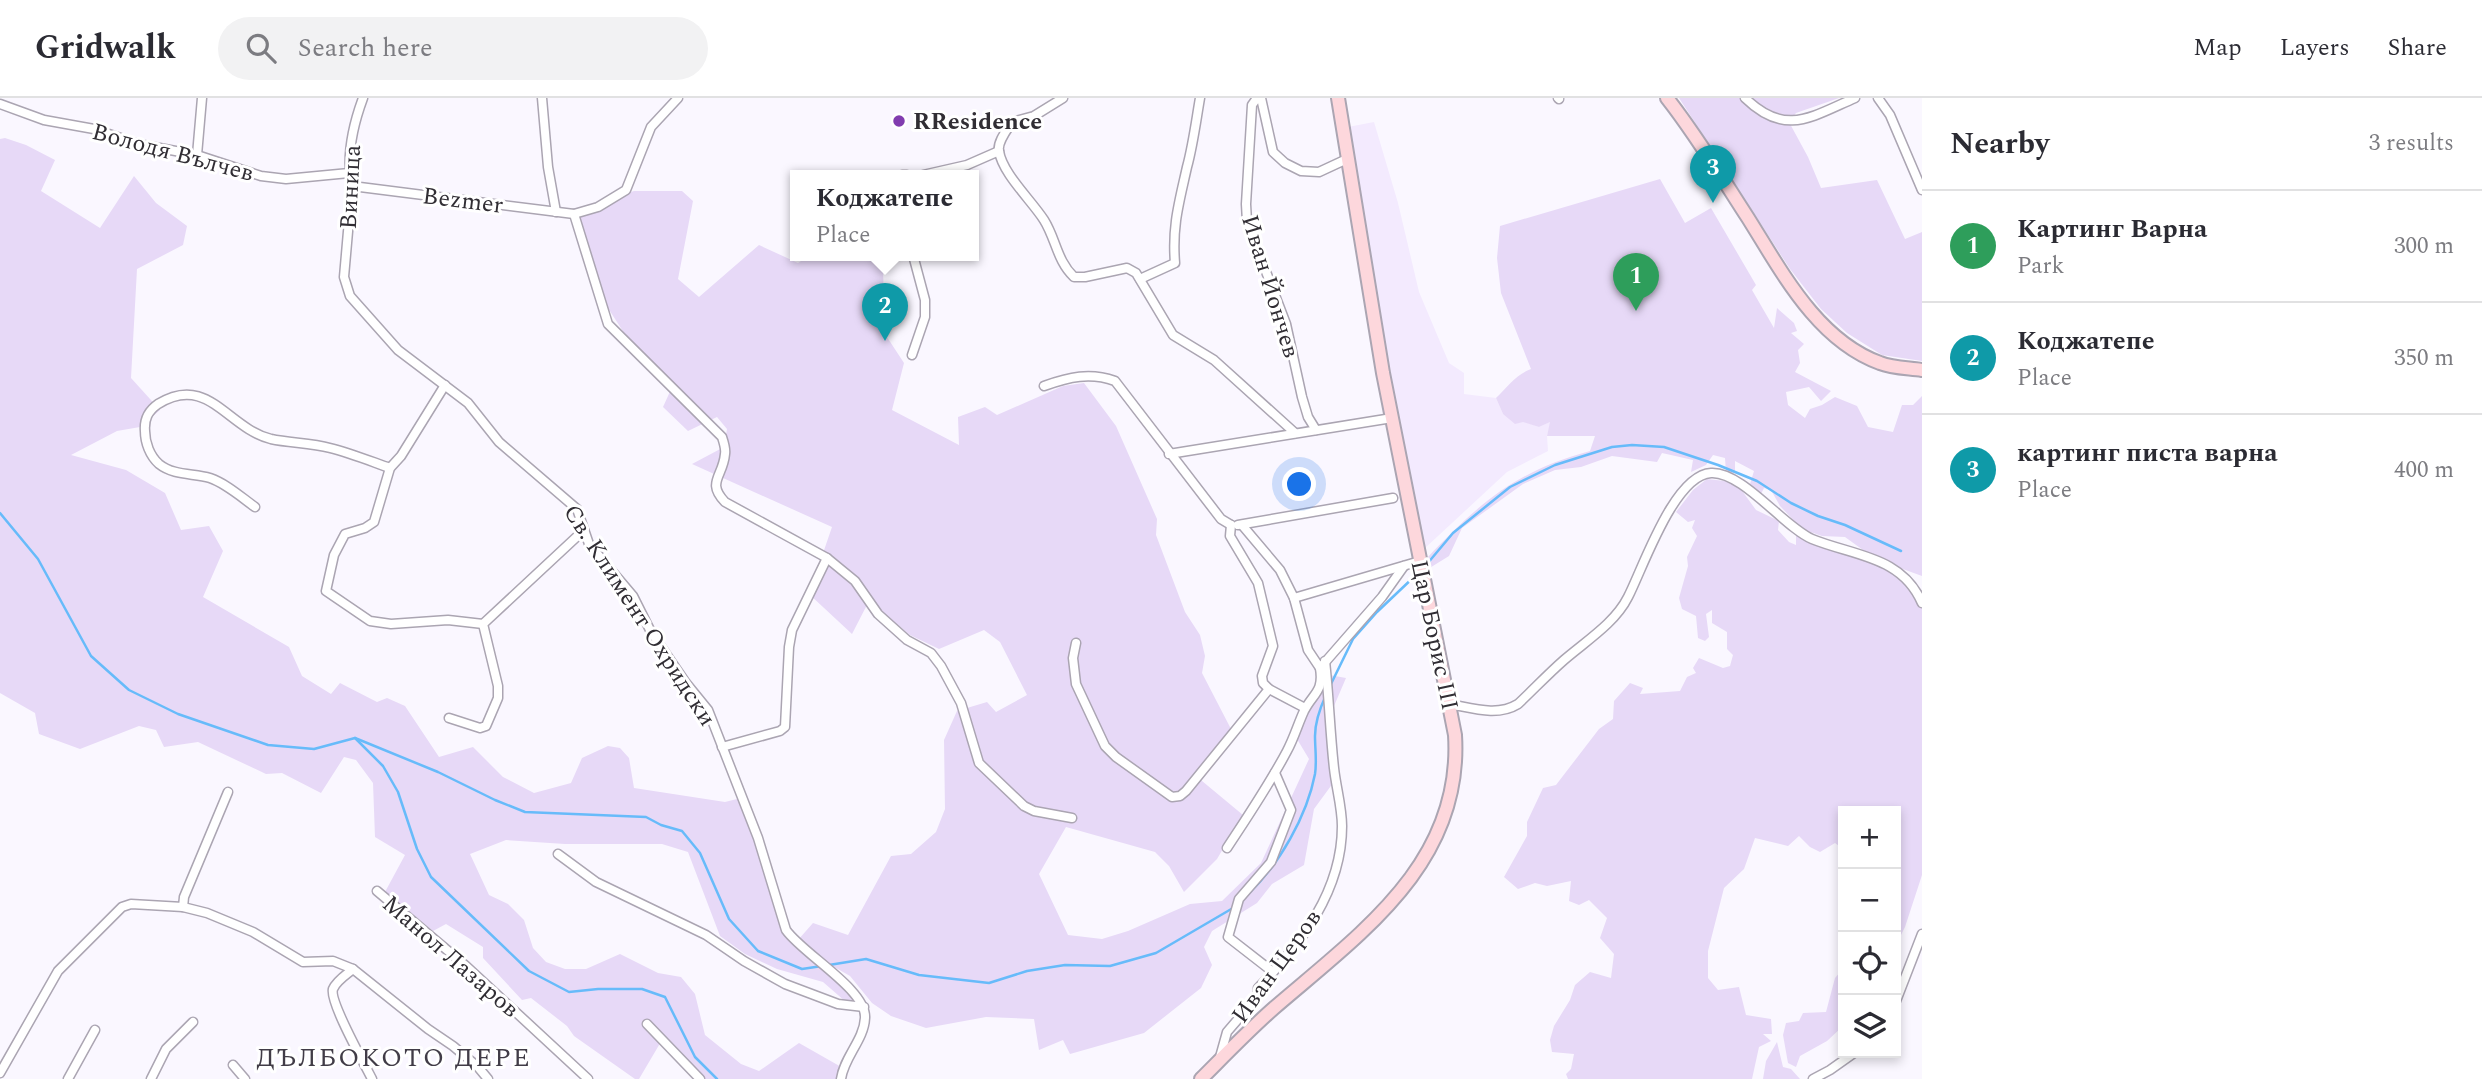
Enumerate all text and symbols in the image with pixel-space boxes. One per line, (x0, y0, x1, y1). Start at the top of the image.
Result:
search box (218, 17, 708, 80)
text: Gridwalk (35, 23, 176, 73)
text: Search here (298, 28, 433, 68)
icon: search (242, 29, 280, 67)
text: Map (2193, 30, 2242, 66)
text: Layers (2280, 30, 2350, 66)
text: Share (2388, 30, 2447, 66)
place label: RResidence (913, 104, 1042, 140)
marker: RResidence (891, 113, 907, 129)
street label: Володя Вълчев (88, 114, 258, 192)
text: Nearby (1950, 121, 2049, 167)
text: 3 results (2369, 126, 2454, 161)
street label: Виница (331, 144, 371, 230)
pin: 3 (1690, 145, 1736, 203)
popup (790, 170, 979, 261)
street label: Bezmer (420, 178, 505, 224)
text: Коджатепе (816, 178, 953, 218)
text: Картинг Варна (2017, 209, 2207, 249)
street label: Иван Йончев (1231, 210, 1309, 362)
text: Place (816, 218, 871, 253)
text: 1 (1967, 229, 1979, 264)
text: 300 m (2394, 229, 2454, 264)
text: Park (2017, 249, 2064, 284)
pin: 1 (1613, 253, 1659, 311)
pin: 2 (862, 283, 908, 341)
text: Коджатепе (2017, 321, 2155, 361)
text: 2 (1967, 341, 1979, 376)
text: 350 m (2394, 341, 2454, 376)
text: Place (2017, 361, 2072, 396)
text: картинг писта варна (2017, 433, 2278, 473)
text: 3 (1967, 453, 1979, 488)
text: 400 m (2394, 453, 2454, 488)
your location (1282, 467, 1316, 501)
text: Place (2017, 473, 2072, 508)
street label: Св. Климент Охридски (554, 497, 725, 734)
street label: Цар Борис III (1401, 557, 1468, 714)
map controls (1838, 806, 1901, 1058)
button: + (1838, 806, 1901, 869)
button: − (1838, 869, 1901, 932)
street label: Манол Лазаров (374, 887, 527, 1027)
street label: Иван Церов (1223, 902, 1331, 1031)
button: locate (1838, 932, 1901, 995)
button: layers (1838, 995, 1901, 1058)
district label: ДЪЛБОКОТО ДЕРЕ (256, 1038, 532, 1078)

